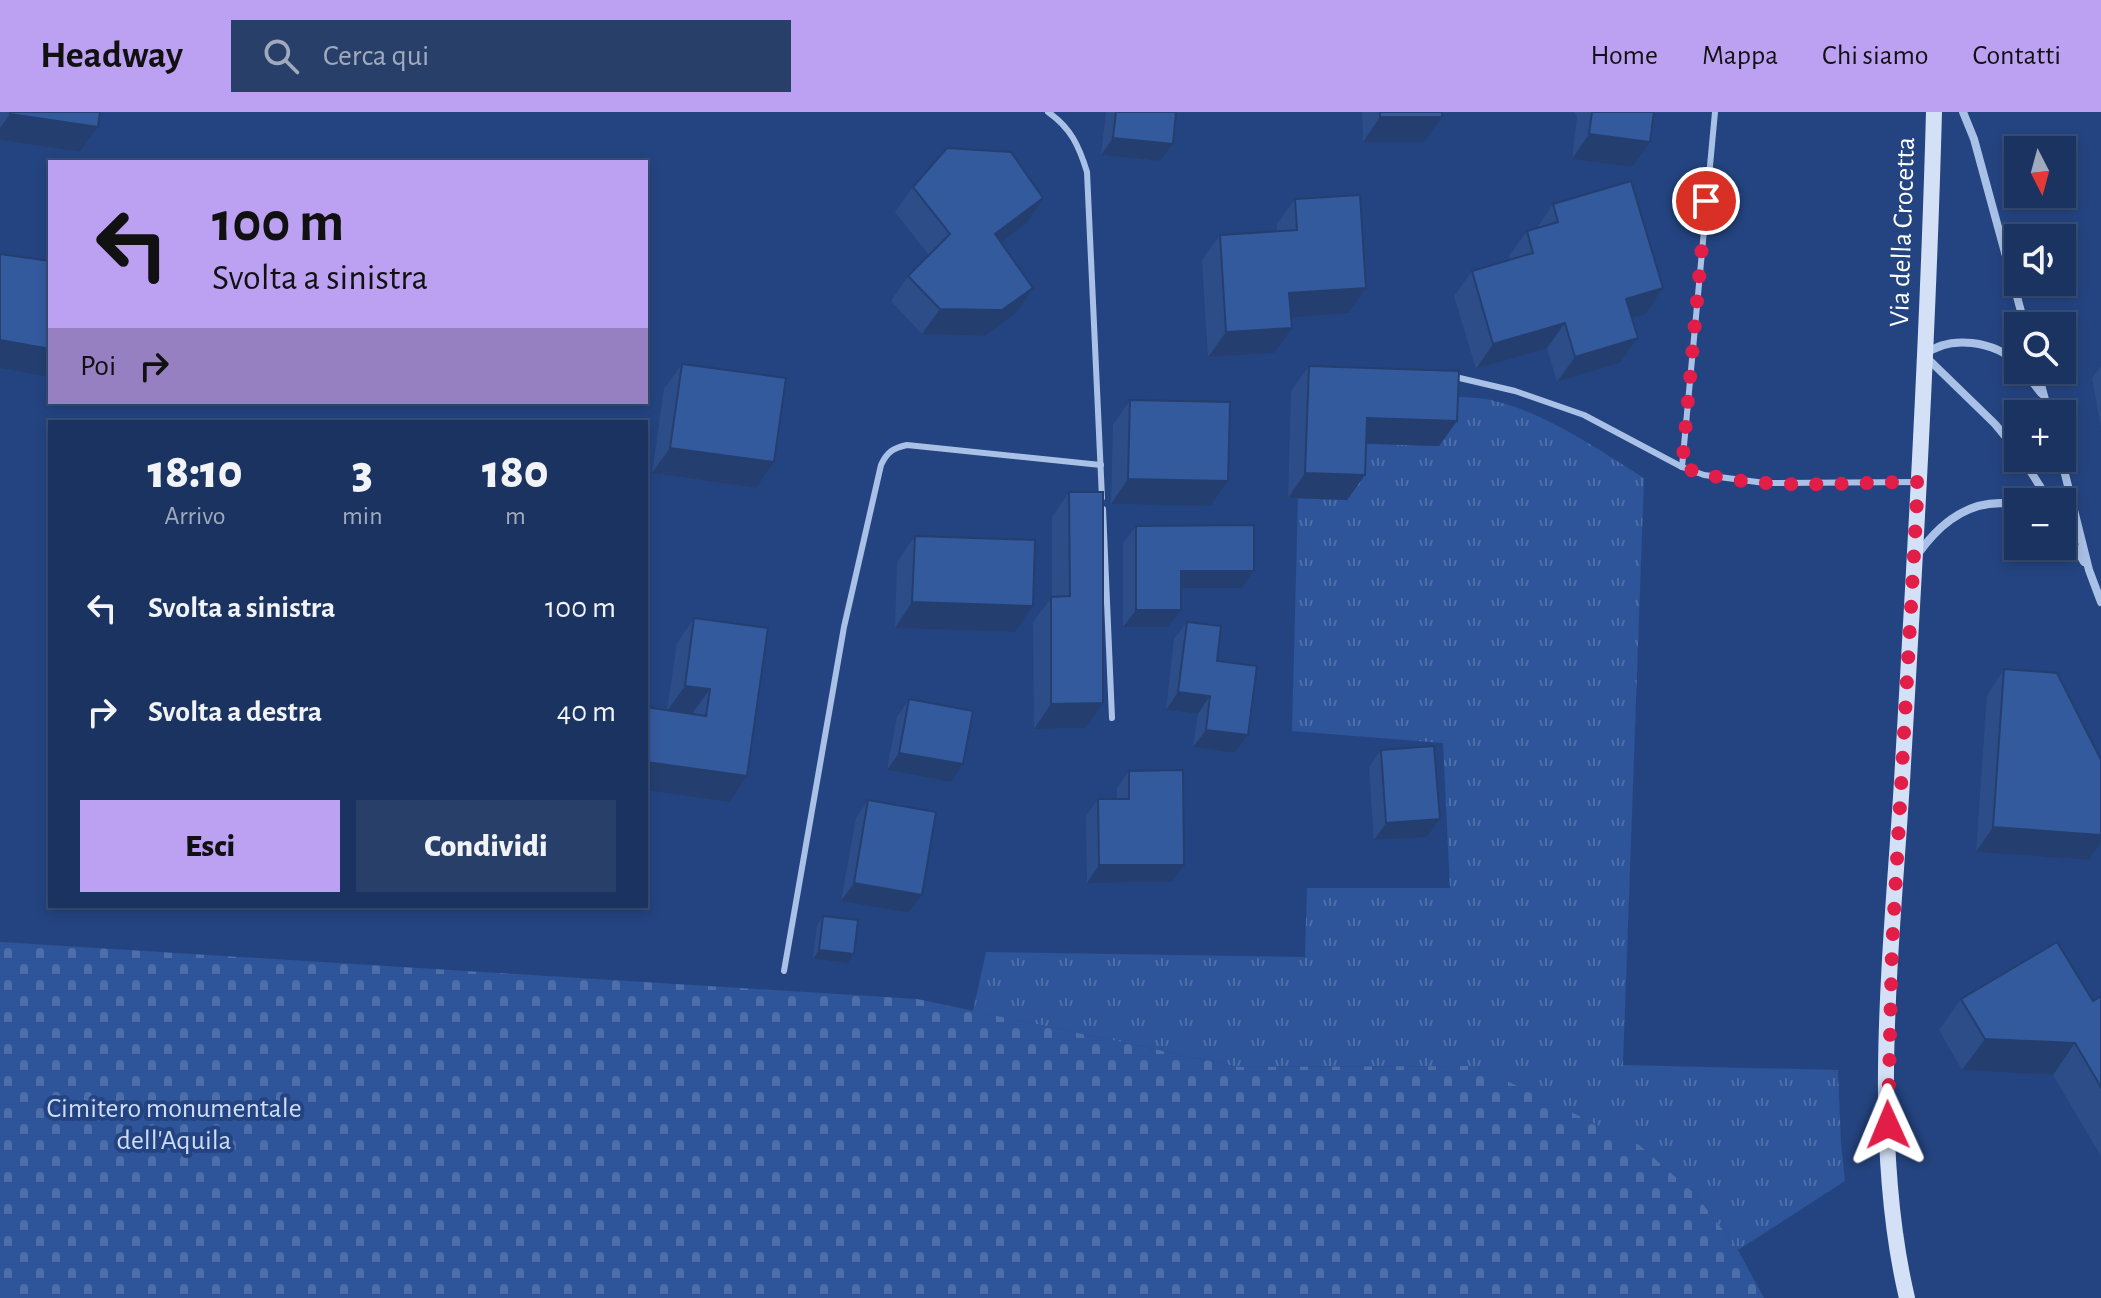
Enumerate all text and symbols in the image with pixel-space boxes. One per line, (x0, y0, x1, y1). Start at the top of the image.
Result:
search box (231, 20, 791, 92)
icon: search (259, 34, 303, 78)
text: Headway (40, 37, 183, 75)
text: Cerca qui (323, 41, 429, 71)
text: Home (1591, 42, 1658, 70)
text: Mappa (1702, 42, 1778, 70)
text: Chi siamo (1822, 42, 1929, 70)
text: Contatti (1973, 42, 2061, 70)
street label: Via della Crocetta (1886, 136, 1920, 328)
north arrow (2004, 136, 2076, 208)
map controls (2004, 136, 2076, 560)
pin (1672, 167, 1740, 235)
icon: arrive (1684, 179, 1728, 223)
icon: left (80, 192, 184, 296)
text: 100 m (212, 195, 344, 251)
button: sound (2004, 224, 2076, 296)
text: Svolta a sinistra (212, 260, 428, 296)
button: search (2004, 312, 2076, 384)
icon: right (132, 344, 176, 388)
text: Poi (80, 351, 116, 381)
button: + (2004, 400, 2076, 472)
text: 18:10 (147, 449, 243, 497)
text: 3 (352, 449, 373, 497)
text: 180 (482, 449, 549, 497)
button: − (2004, 488, 2076, 560)
text: Arrivo (164, 503, 226, 529)
text: min (342, 503, 383, 529)
text: m (505, 503, 526, 529)
icon: left (80, 586, 124, 630)
text: Svolta a sinistra (148, 593, 335, 623)
text: 100 m (545, 593, 616, 623)
icon: right (80, 690, 124, 734)
text: Svolta a destra (148, 697, 322, 727)
text: 40 m (557, 697, 616, 727)
button: Esci (80, 800, 340, 892)
button: Condividi (356, 800, 616, 892)
position arrow (1846, 1083, 1930, 1167)
park label: Cimitero monumentale dell'Aquila (46, 1095, 302, 1155)

